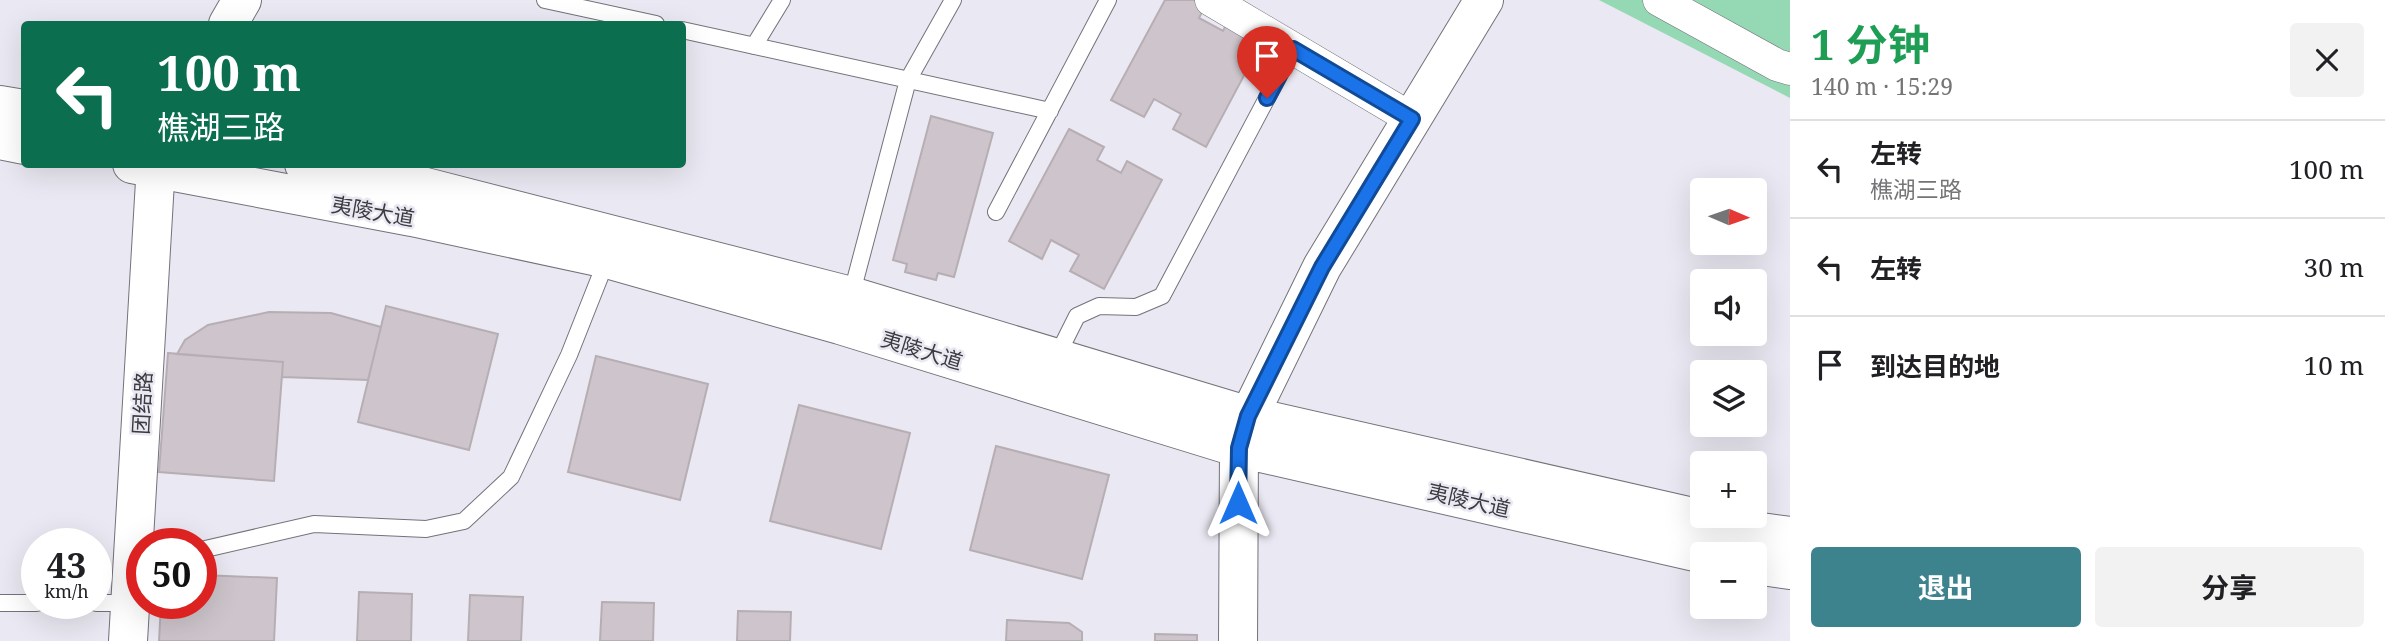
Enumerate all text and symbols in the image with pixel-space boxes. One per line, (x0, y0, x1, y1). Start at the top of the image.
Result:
text: 1 分钟 (1811, 15, 1930, 72)
button: close (2290, 23, 2364, 97)
pin (1237, 26, 1297, 98)
icon: arrive (1248, 37, 1286, 75)
text: 100 m (157, 39, 301, 105)
icon: left (42, 49, 133, 140)
text: 140 m · 15:29 (1811, 70, 1953, 102)
text: 樵湖三路 (157, 105, 285, 148)
text: 左转 (1870, 135, 1922, 171)
icon: left (1811, 150, 1849, 188)
text: 100 m (2289, 151, 2364, 187)
text: 樵湖三路 (1870, 173, 1962, 205)
north arrow (1690, 178, 1768, 256)
map controls (1690, 178, 1767, 619)
street label: 夷陵大道 (329, 190, 417, 232)
icon: left (1811, 248, 1849, 286)
text: 30 m (2304, 249, 2364, 285)
text: 左转 (1870, 250, 1922, 286)
button: sound (1690, 269, 1767, 346)
street label: 夷陵大道 (878, 324, 966, 376)
icon: arrive (1811, 346, 1849, 384)
text: 10 m (2304, 347, 2364, 383)
text: 到达目的地 (1870, 348, 2000, 384)
button: layers (1690, 360, 1767, 437)
street label: 团结路 (126, 371, 158, 435)
button: + (1690, 451, 1767, 528)
position arrow (1201, 466, 1275, 540)
street label: 夷陵大道 (1425, 477, 1513, 523)
speed limit sign: 50 (126, 528, 217, 619)
text: 43 (47, 541, 86, 588)
button: − (1690, 542, 1767, 619)
button: 退出 (1811, 547, 2081, 627)
button: 分享 (2095, 547, 2364, 627)
text: km/h (44, 579, 89, 603)

